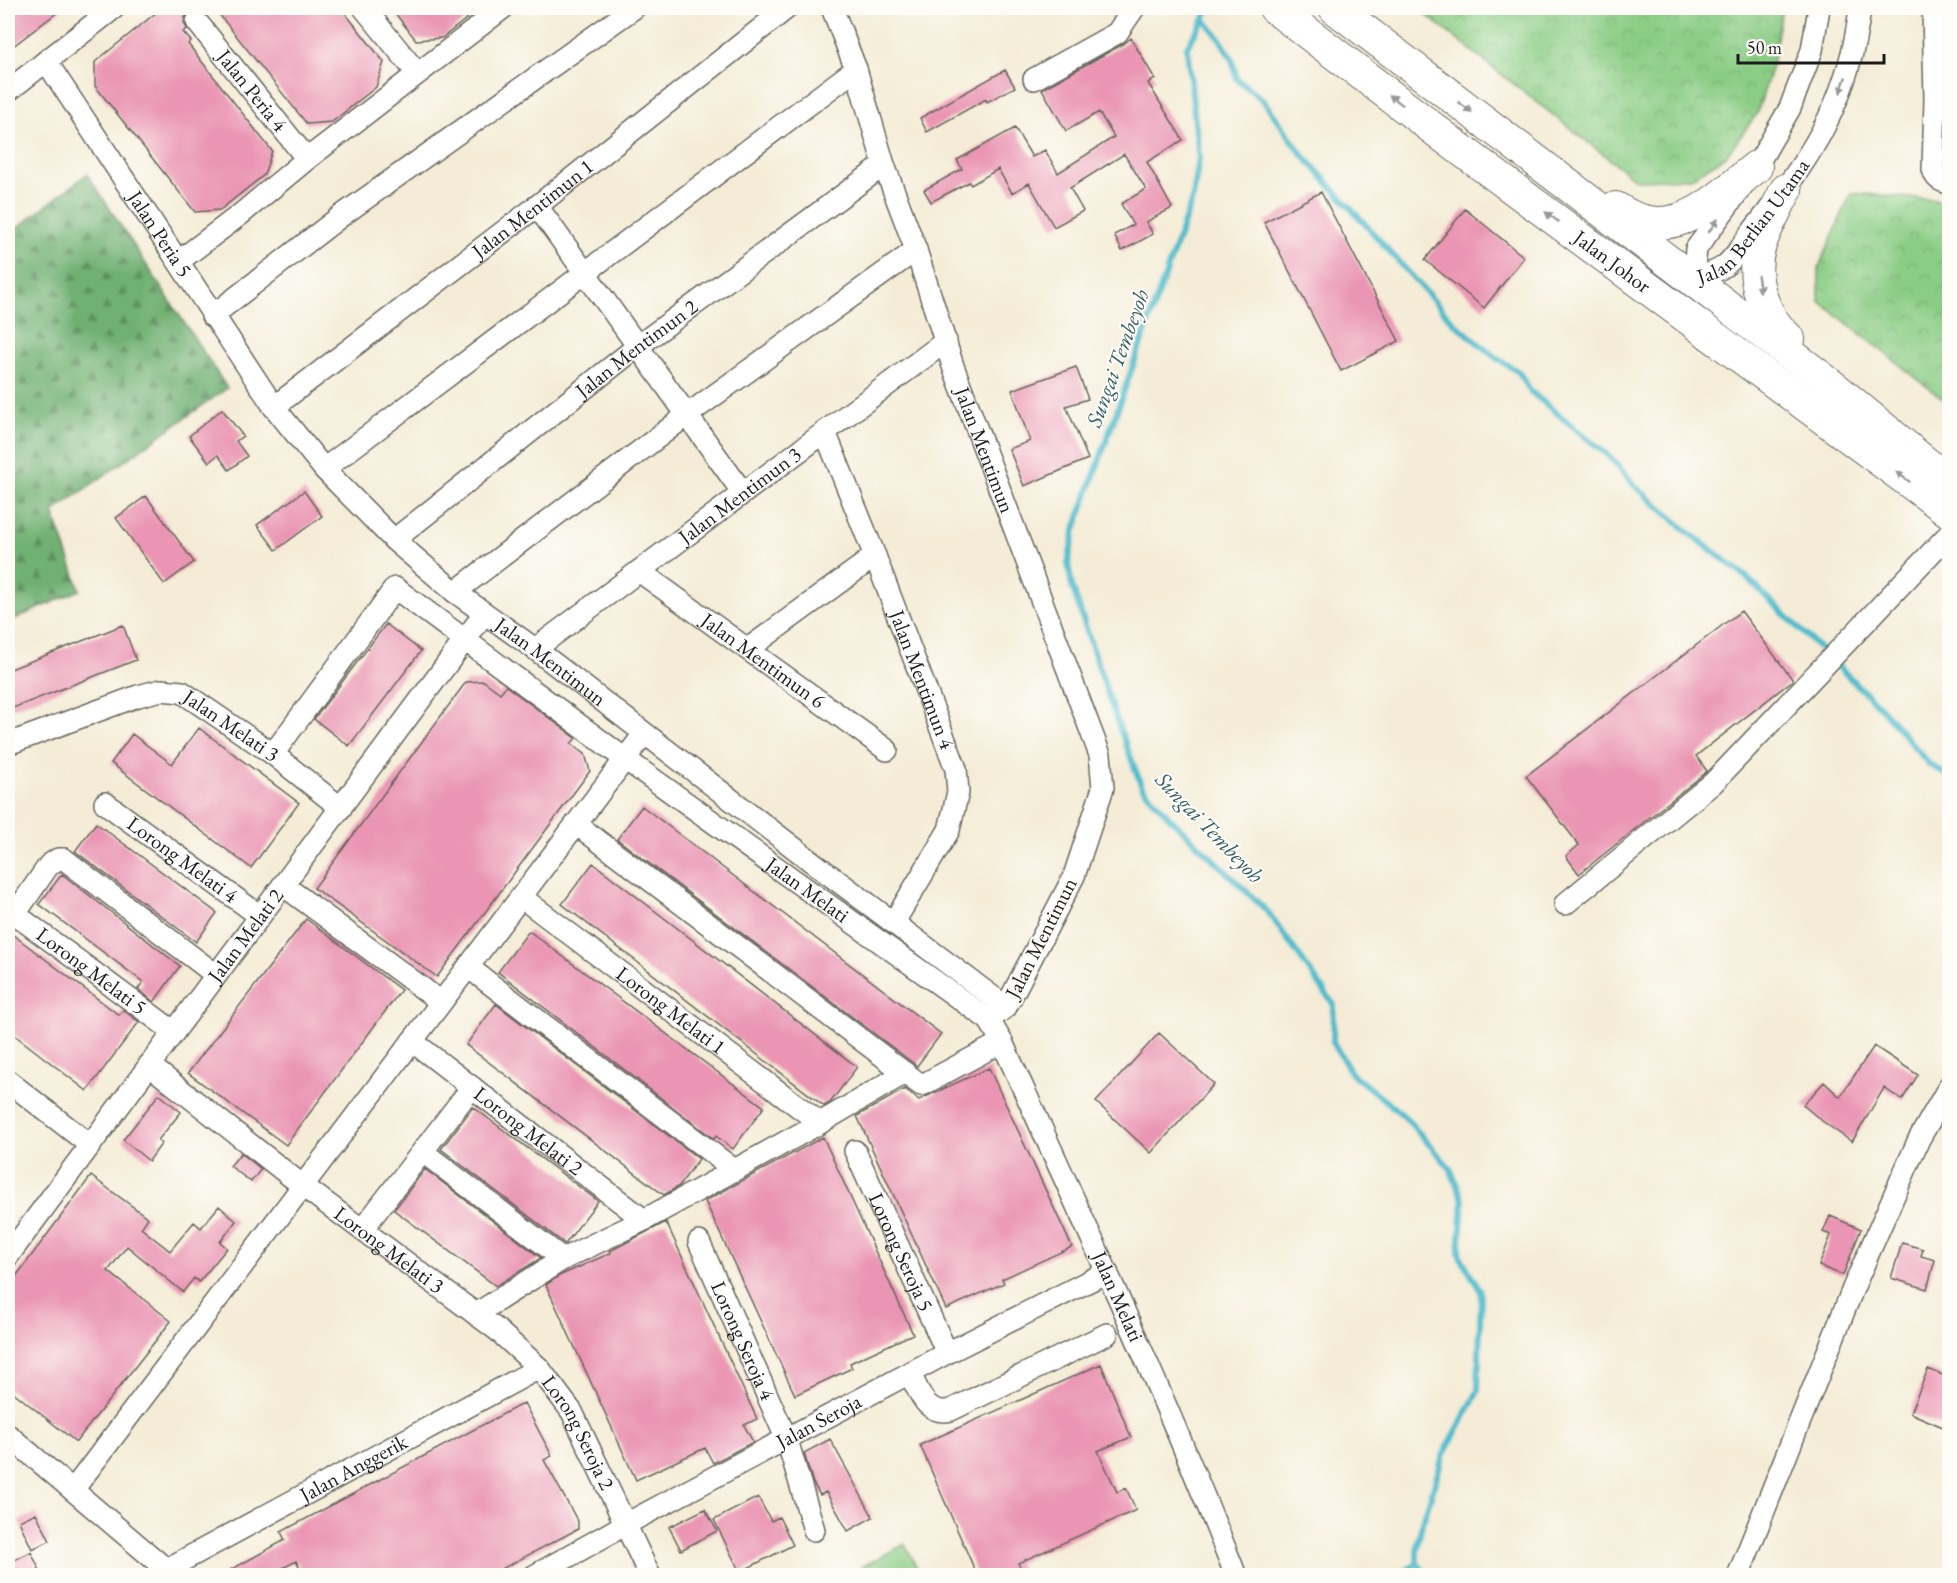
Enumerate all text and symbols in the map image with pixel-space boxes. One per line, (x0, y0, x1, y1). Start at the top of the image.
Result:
scale bar (1738, 27, 1884, 65)
text: 50 m (1747, 36, 1782, 59)
street label: Jalan Peria 4 (210, 42, 294, 138)
one-way arrow (1837, 76, 1847, 94)
one-way arrow (1388, 94, 1404, 106)
one-way arrow (1457, 101, 1472, 113)
street label: Jalan Mentimun 1 (465, 153, 599, 265)
street label: Jalan Berlian Utama (1692, 153, 1816, 290)
street label: Jalan Peria 5 (121, 184, 199, 282)
one-way arrow (1545, 211, 1560, 223)
one-way arrow (1707, 219, 1719, 235)
street label: Jalan Johor (1567, 223, 1657, 299)
one-way arrow (1755, 275, 1764, 294)
water label: Sungai Tembeyoh (1079, 285, 1156, 432)
street label: Jalan Mentimun 2 (568, 293, 703, 405)
street label: Jalan Mentimun (949, 381, 1021, 517)
street label: Jalan Mentimun 3 (671, 440, 806, 551)
one-way arrow (1896, 471, 1911, 483)
street label: Jalan Mentimun 4 (883, 604, 961, 754)
street label: Jalan Mentimun 6 (694, 605, 831, 714)
street label: Jalan Mentimun (488, 610, 612, 712)
street label: Jalan Melati 3 (177, 682, 285, 767)
water label: Sungai Tembeyoh (1148, 765, 1270, 889)
street label: Lorong Melati 4 (122, 810, 244, 909)
street label: Jalan Melati (759, 849, 855, 928)
street label: Jalan Mentimun (998, 873, 1083, 1005)
street label: Jalan Melati 2 (200, 883, 289, 989)
street label: Lorong Melati 5 (31, 921, 152, 1020)
street label: Lorong Melati 1 (611, 960, 732, 1060)
street label: Lorong Melati 2 (469, 1080, 589, 1181)
street label: Lorong Seroja 5 (863, 1188, 940, 1315)
street label: Lorong Melati 3 (329, 1200, 450, 1299)
street label: Jalan Melati (1086, 1245, 1150, 1346)
street label: Lorong Seroja 4 (705, 1277, 782, 1405)
street label: Lorong Seroja 2 (536, 1369, 621, 1494)
street label: Jalan Seroja (769, 1387, 866, 1456)
street label: Jalan Anggerik (293, 1427, 413, 1509)

